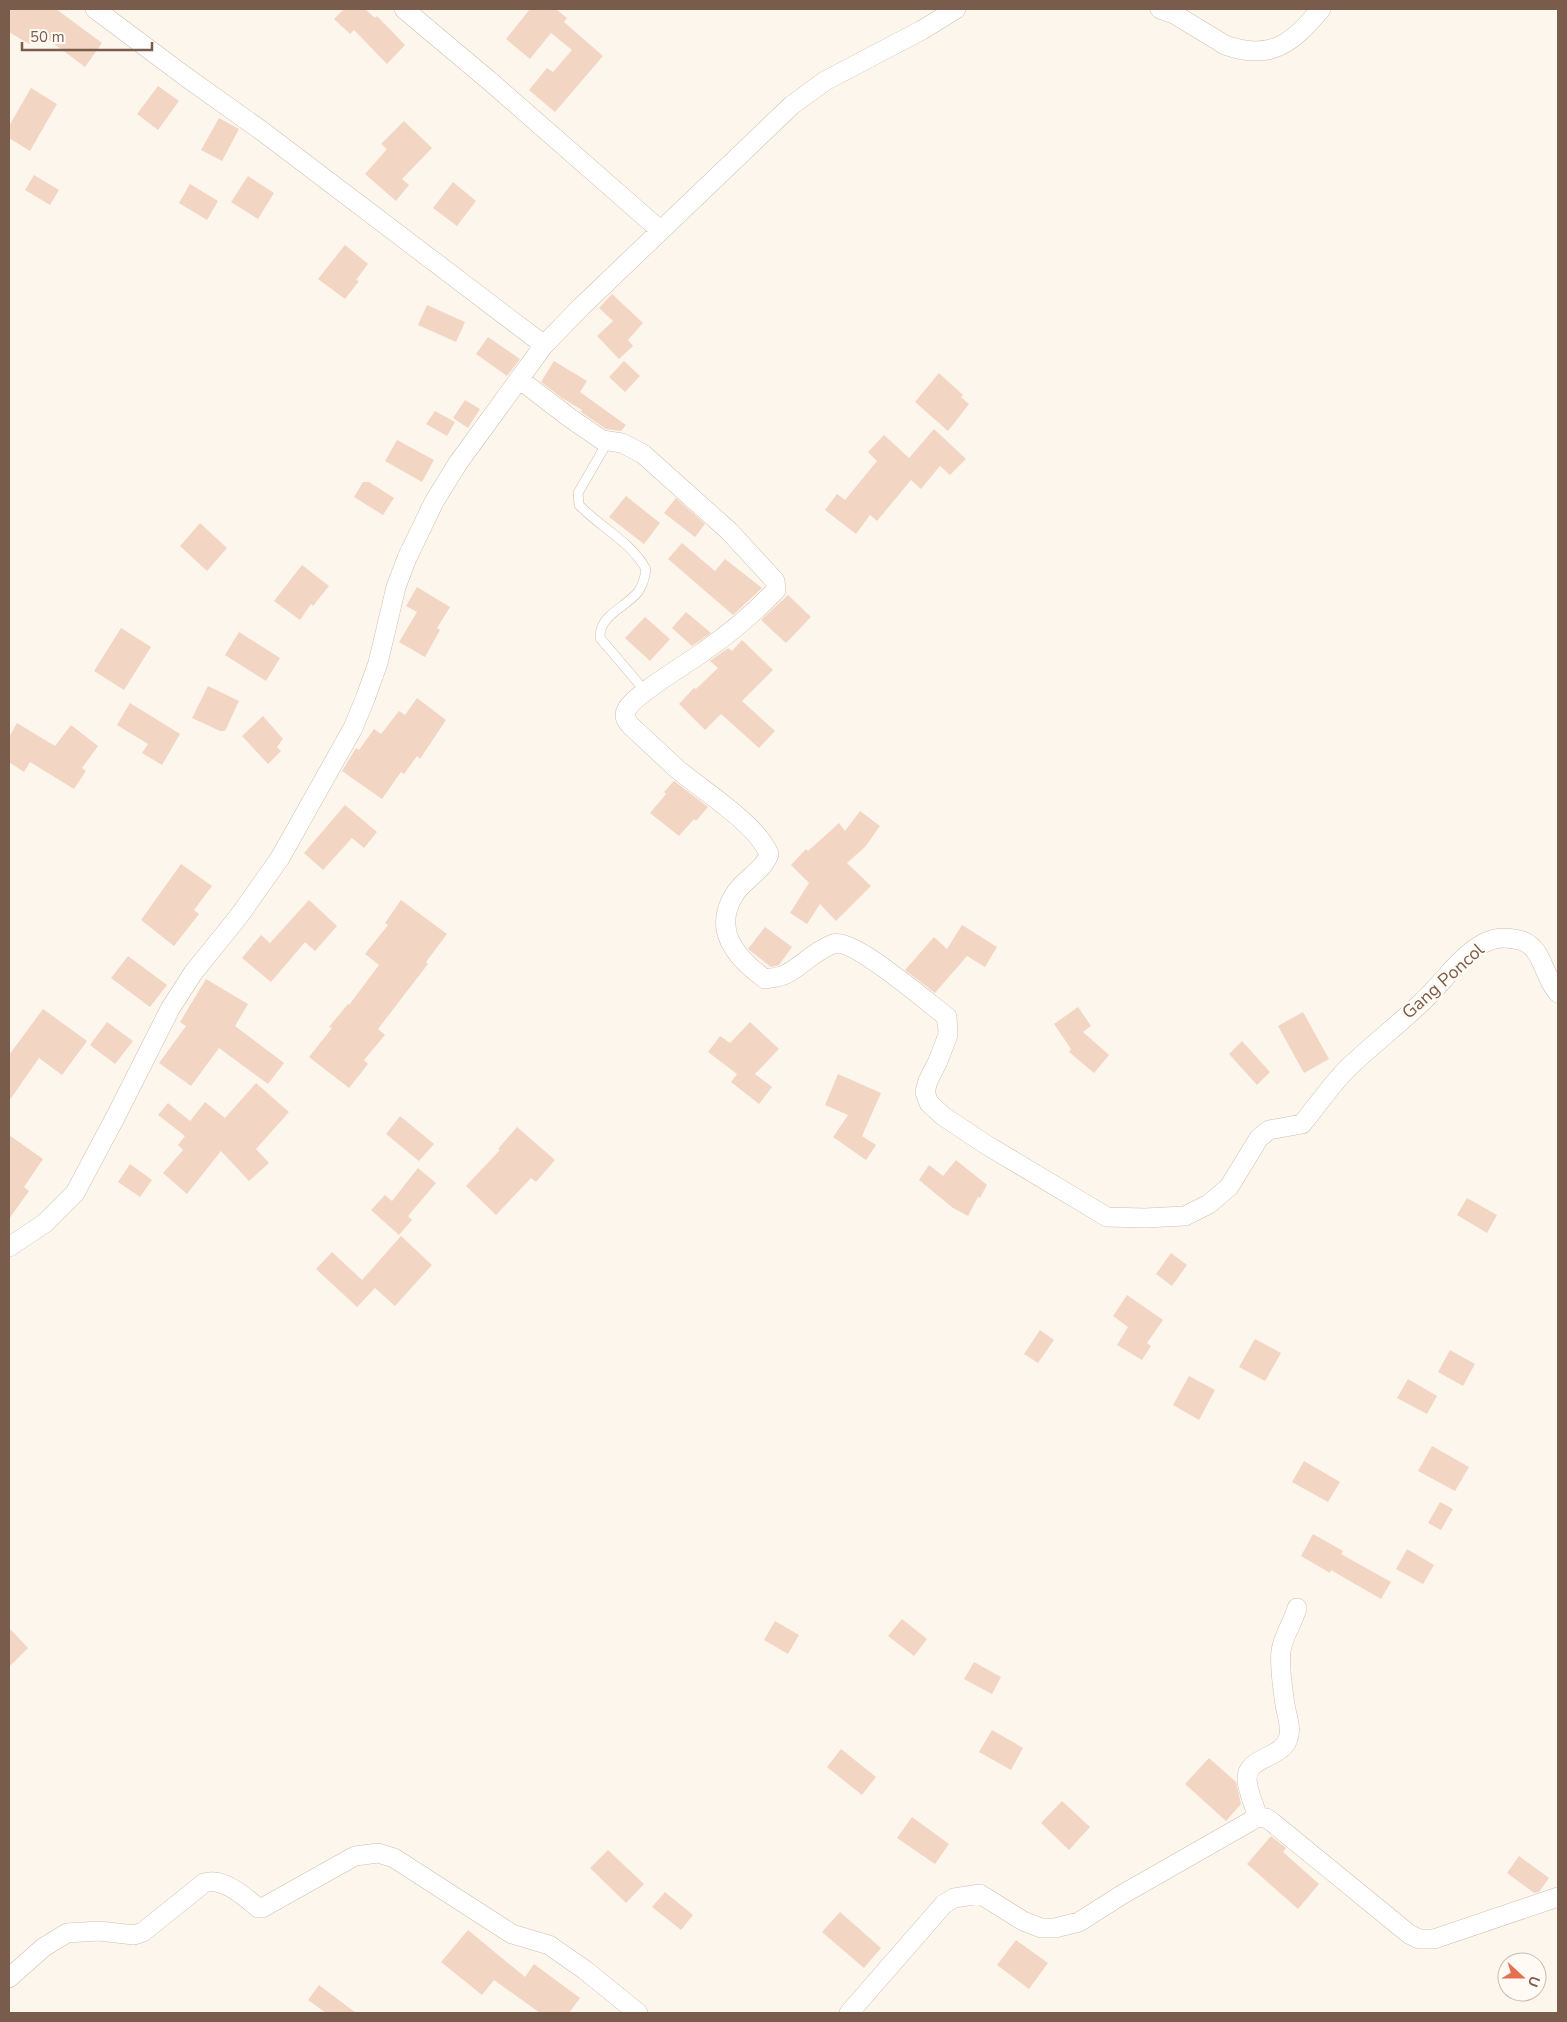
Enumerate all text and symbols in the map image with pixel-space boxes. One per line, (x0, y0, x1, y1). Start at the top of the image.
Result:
scale bar (22, 20, 152, 52)
text: 50 m (30, 27, 65, 47)
street label: Gang Poncol (1397, 937, 1490, 1024)
north arrow (1497, 1952, 1547, 2002)
text: U (1523, 1973, 1544, 1990)

